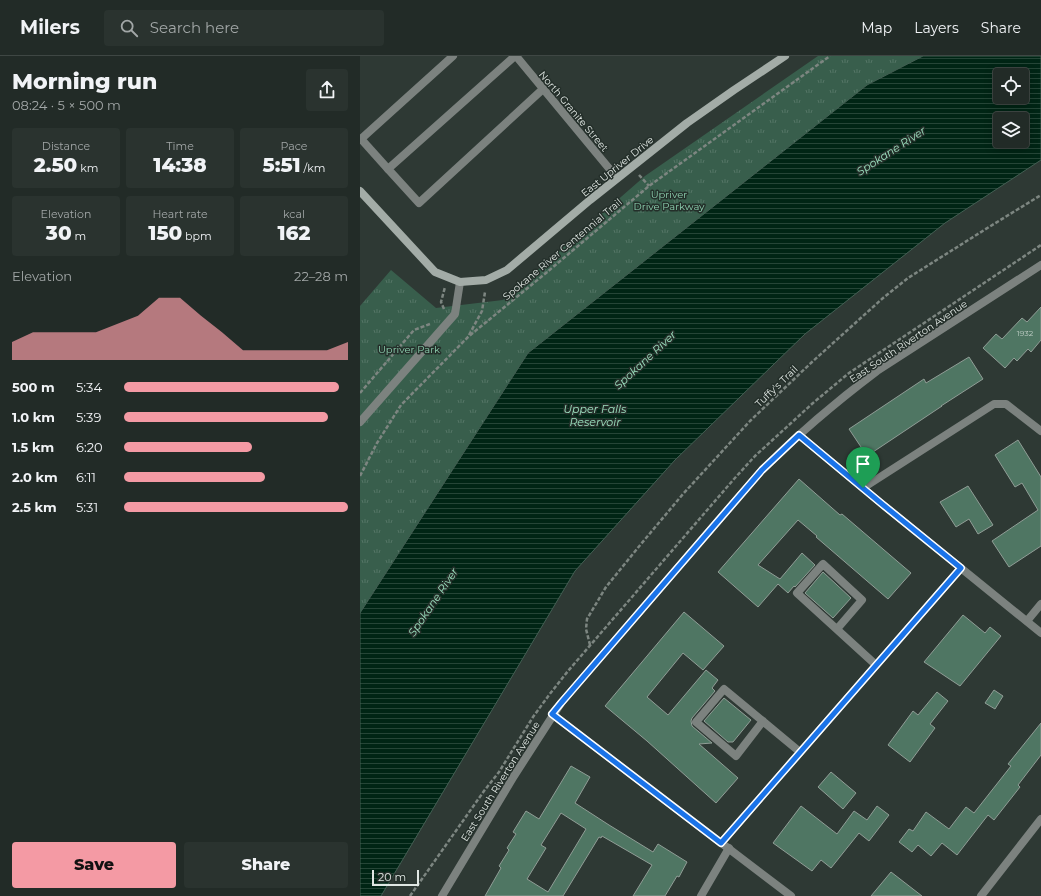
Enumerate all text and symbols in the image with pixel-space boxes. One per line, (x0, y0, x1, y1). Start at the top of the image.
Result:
search box (104, 10, 384, 46)
text: Milers (20, 16, 80, 39)
icon: search (118, 17, 140, 39)
text: Search here (150, 18, 239, 37)
text: Map (861, 19, 892, 37)
text: Layers (914, 19, 959, 37)
text: Share (981, 19, 1021, 37)
text: Morning run (12, 68, 157, 95)
street label: North Granite Street (536, 68, 611, 154)
map controls (993, 68, 1029, 148)
button: locate (993, 68, 1029, 104)
button: share (306, 69, 348, 111)
text: 08:24 · 5 × 500 m (12, 97, 121, 113)
button: layers (993, 112, 1029, 148)
water label: Spokane River (854, 123, 929, 179)
street label: East Upriver Drive (578, 133, 656, 200)
text: Distance (42, 139, 90, 153)
text: Time (166, 139, 194, 153)
text: Pace (281, 139, 307, 153)
text: 2.50 (34, 153, 77, 177)
text: 14:38 (153, 153, 207, 177)
text: 5:51 (263, 153, 301, 177)
text: km (77, 161, 98, 175)
text: /km (301, 161, 325, 175)
park label: Upriver Drive Parkway (633, 188, 705, 213)
street label: Spokane River Centennial Trail (500, 196, 625, 303)
text: Elevation (41, 207, 91, 221)
text: Heart rate (152, 207, 208, 221)
text: kcal (283, 207, 305, 221)
text: 30 (46, 221, 72, 245)
text: 150 (148, 221, 182, 245)
text: 162 (277, 221, 311, 245)
text: m (72, 229, 86, 243)
text: bpm (182, 229, 212, 243)
text: Elevation (12, 268, 72, 284)
text: 22–28 m (294, 268, 348, 284)
street label: East South Riverton Avenue (847, 297, 970, 386)
water label: Spokane River (611, 327, 679, 392)
house number: 1932 (1017, 328, 1034, 338)
park label: Upriver Park (378, 343, 440, 356)
street label: Tuffy's Trail (752, 363, 800, 410)
text: 500 m (12, 379, 55, 395)
text: 5:34 (76, 379, 102, 395)
water label: Upper Falls Reservoir (564, 402, 627, 429)
text: 1.0 km (12, 409, 55, 425)
text: 5:39 (76, 409, 101, 425)
text: 1.5 km (12, 439, 54, 455)
text: 6:20 (76, 439, 103, 455)
pin (846, 447, 880, 488)
icon: arrive (852, 453, 874, 475)
text: 2.0 km (12, 469, 58, 485)
text: 6:11 (76, 469, 96, 485)
text: 2.5 km (12, 499, 57, 515)
text: 5:31 (76, 499, 98, 515)
water label: Spokane River (405, 565, 461, 639)
street label: East South Riverton Avenue (458, 719, 543, 844)
button: Save (12, 842, 176, 888)
button: Share (184, 842, 348, 888)
scale bar (372, 868, 419, 887)
text: 20 m (378, 870, 406, 884)

